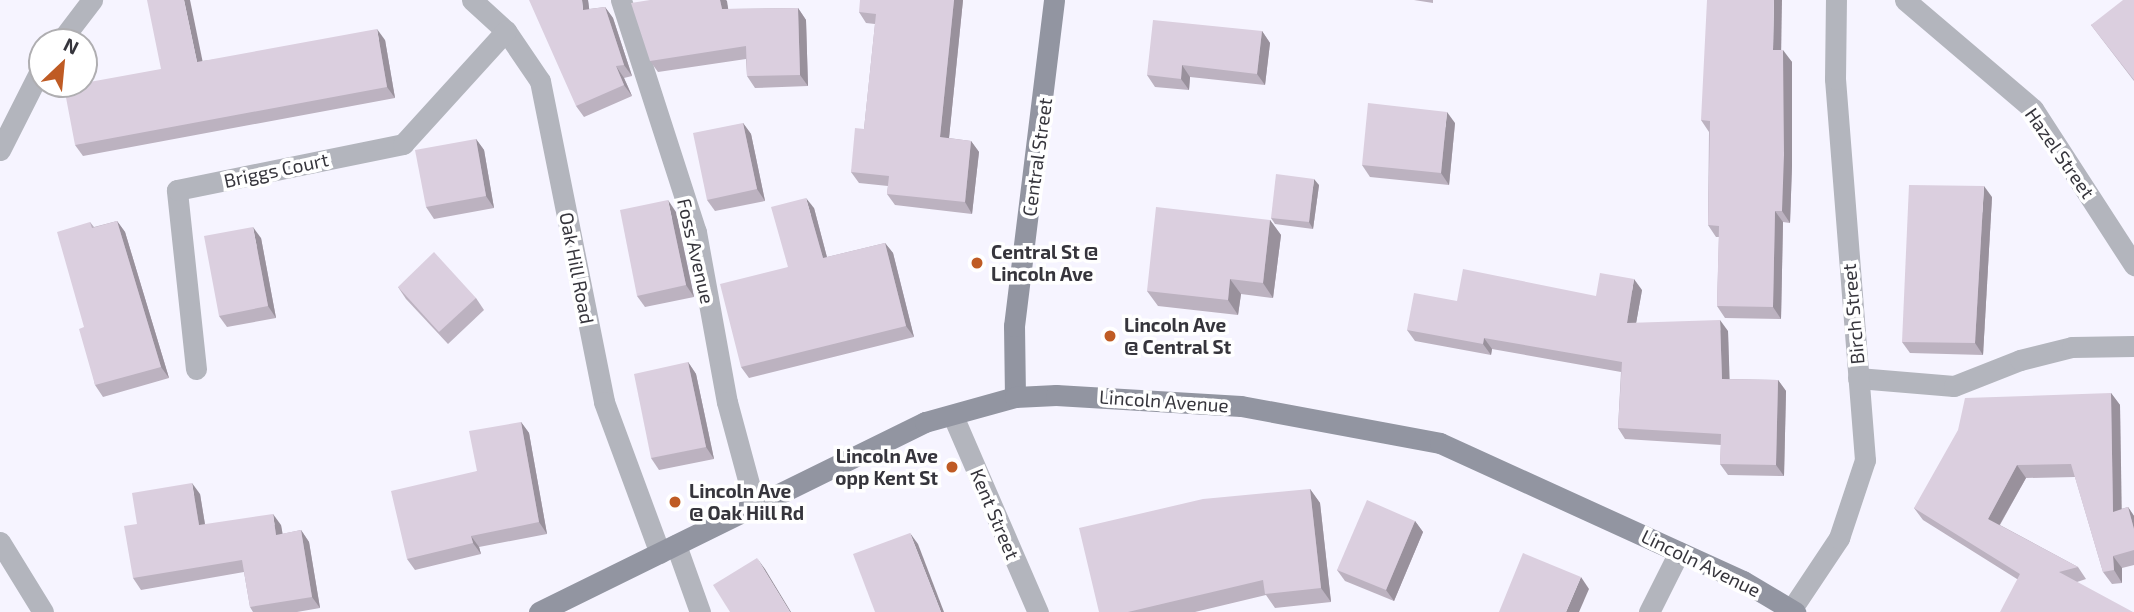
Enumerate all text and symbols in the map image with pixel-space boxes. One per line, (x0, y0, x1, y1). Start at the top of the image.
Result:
north arrow (28, 28, 98, 98)
text: N (60, 32, 83, 59)
street label: Central Street (1017, 96, 1057, 218)
street label: Hazel Street (2020, 103, 2100, 203)
street label: Briggs Court (222, 148, 330, 192)
street label: Foss Avenue (673, 196, 719, 306)
street label: Oak Hill Road (555, 210, 599, 326)
place label: Central St @ Lincoln Ave (991, 241, 1099, 285)
marker: Central St @ Lincoln Ave (969, 255, 985, 271)
street label: Birch Street (1837, 263, 1869, 365)
place label: Lincoln Ave @ Central St (1124, 314, 1232, 358)
marker: Lincoln Ave @ Central St (1102, 328, 1118, 344)
street label: Lincoln Avenue (1098, 385, 1230, 417)
place label: Lincoln Ave opp Kent St (835, 445, 938, 489)
marker: Lincoln Ave opp Kent St (944, 459, 960, 475)
street label: Kent Street (966, 465, 1024, 563)
place label: Lincoln Ave @ Oak Hill Rd (689, 480, 805, 524)
marker: Lincoln Ave @ Oak Hill Rd (667, 494, 683, 510)
street label: Lincoln Avenue (1638, 524, 1764, 602)

